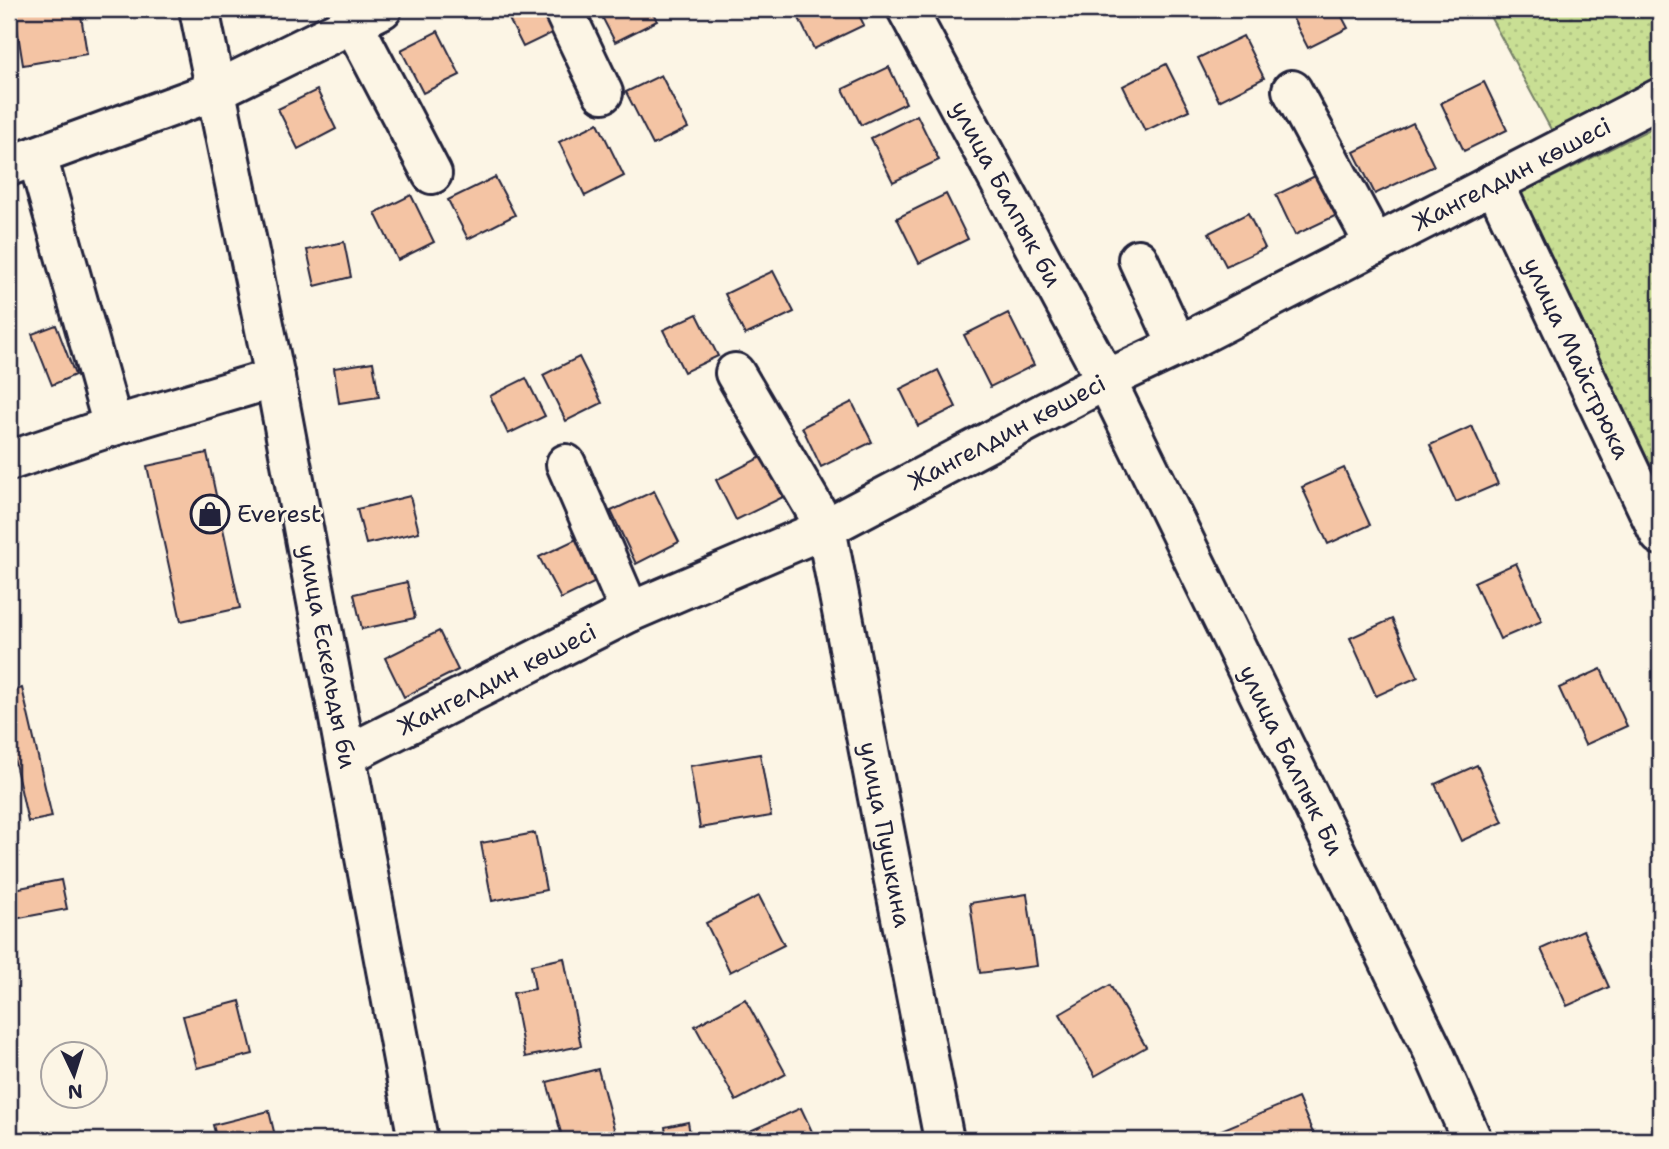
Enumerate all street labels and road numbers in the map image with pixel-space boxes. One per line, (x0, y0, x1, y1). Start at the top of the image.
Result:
street label: улица Балпык би (943, 95, 1069, 293)
street label: Жангелдин көшесі (1407, 110, 1617, 239)
street label: улица Майстрюка (1516, 253, 1638, 464)
street label: Жангелдин көшесі (903, 367, 1111, 498)
street label: улица Ескельды би (290, 541, 364, 771)
street label: Жангелдин көшесі (392, 616, 602, 743)
street label: улица Балпык Би (1231, 660, 1351, 861)
street label: улица Пушкина (852, 739, 919, 930)

